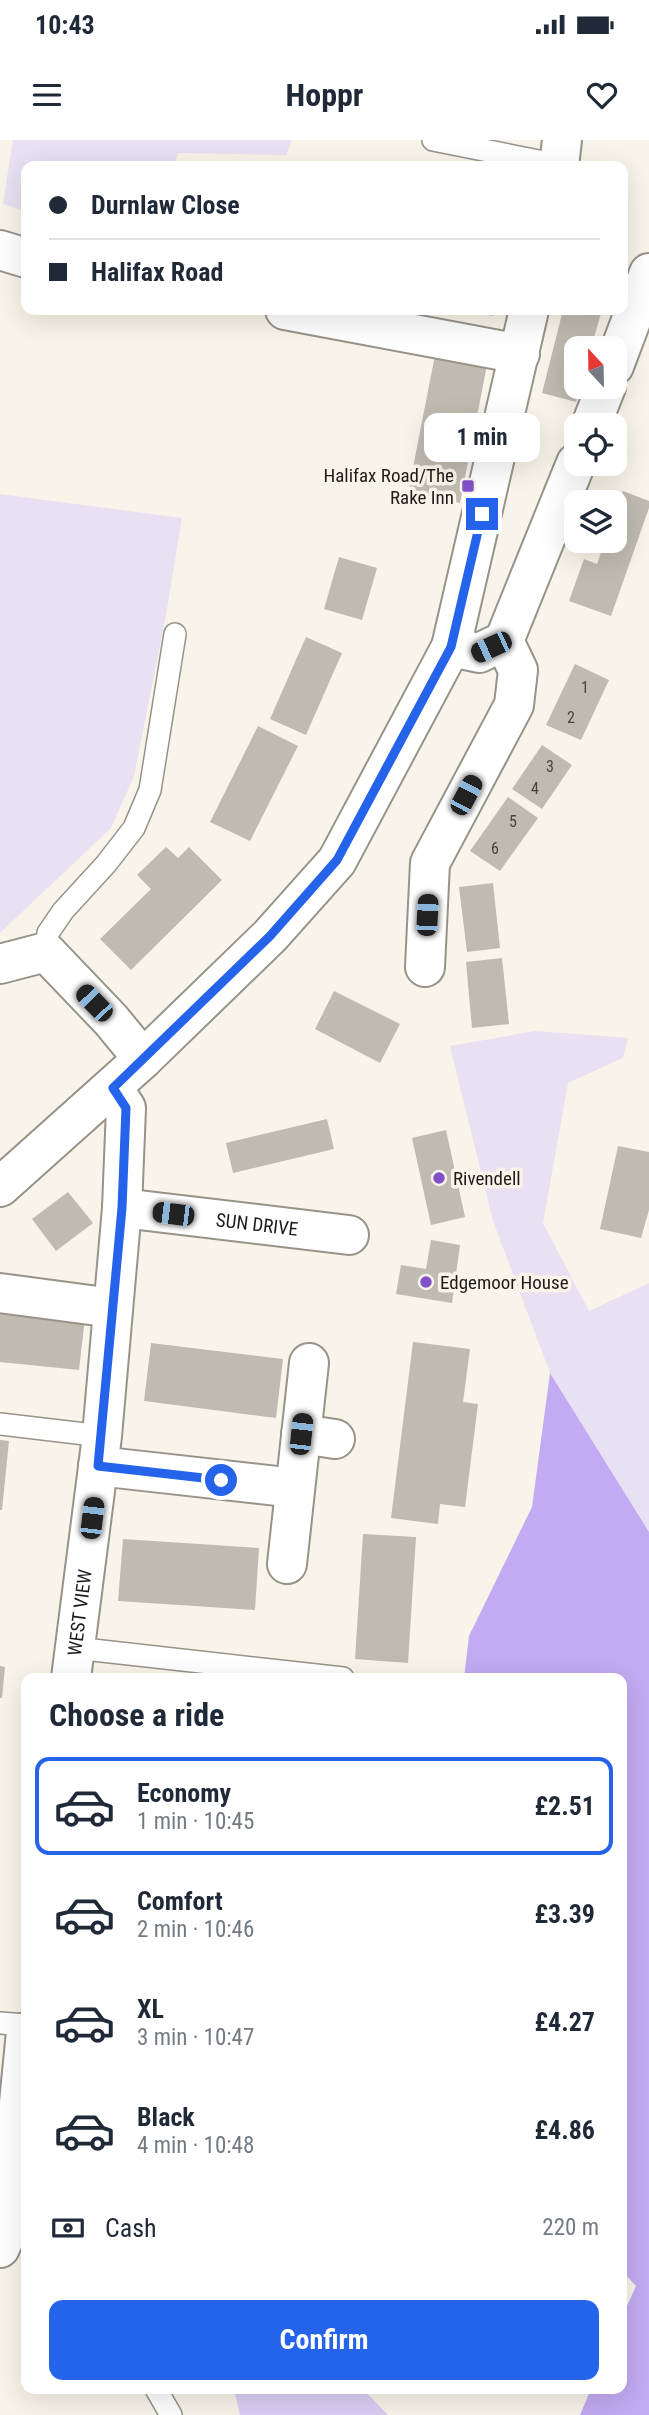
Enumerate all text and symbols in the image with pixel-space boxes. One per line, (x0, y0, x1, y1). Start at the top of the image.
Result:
text: 10:43 (35, 10, 95, 40)
icon: menu (28, 76, 66, 114)
text: Hoppr (286, 76, 363, 114)
icon: heart (583, 76, 621, 114)
text: Durnlaw Close (91, 190, 240, 220)
text: Halifax Road (91, 257, 223, 287)
north arrow (564, 336, 626, 399)
map controls (564, 336, 627, 553)
callout: 1 min (424, 412, 540, 462)
button: locate (564, 413, 627, 476)
text: 1 min (456, 424, 508, 451)
place label: Halifax Road/The Rake Inn (323, 464, 454, 509)
marker: Halifax Road/The Rake Inn (460, 478, 476, 494)
button: layers (564, 490, 627, 553)
route end (466, 498, 498, 530)
car (468, 629, 515, 665)
house number: 1 (581, 678, 589, 697)
house number: 2 (567, 708, 575, 727)
house number: 3 (546, 757, 554, 776)
car (447, 772, 486, 818)
house number: 4 (531, 779, 539, 798)
house number: 5 (509, 812, 517, 831)
house number: 6 (491, 839, 499, 858)
car (416, 893, 439, 937)
car (72, 981, 117, 1025)
place label: Rivendell (453, 1167, 521, 1190)
marker: Rivendell (431, 1170, 447, 1186)
car (151, 1201, 196, 1227)
street label: SUN DRIVE (215, 1208, 299, 1240)
place label: Edgemoor House (440, 1271, 569, 1294)
marker: Edgemoor House (418, 1274, 434, 1290)
car (289, 1412, 314, 1456)
route start (205, 1464, 237, 1496)
car (80, 1496, 105, 1540)
street label: WEST VIEW (62, 1568, 96, 1657)
text: Choose a ride (49, 1696, 224, 1734)
icon: car (53, 1775, 116, 1838)
text: Economy (137, 1778, 231, 1808)
text: £2.51 (534, 1791, 595, 1821)
text: 1 min · 10:45 (137, 1808, 254, 1835)
icon: car (53, 1883, 116, 1946)
text: Comfort (137, 1886, 223, 1916)
text: £3.39 (534, 1899, 595, 1929)
text: 2 min · 10:46 (137, 1916, 254, 1943)
icon: car (53, 1991, 116, 2054)
text: XL (137, 1994, 164, 2024)
text: £4.27 (534, 2007, 595, 2037)
text: 3 min · 10:47 (137, 2024, 254, 2051)
icon: car (53, 2099, 116, 2162)
text: Black (137, 2102, 195, 2132)
text: £4.86 (534, 2115, 595, 2145)
text: 4 min · 10:48 (137, 2132, 254, 2159)
icon: cash (49, 2209, 87, 2247)
text: Cash (105, 2213, 157, 2243)
text: 220 m (542, 2214, 599, 2241)
button: Confirm (49, 2300, 599, 2380)

